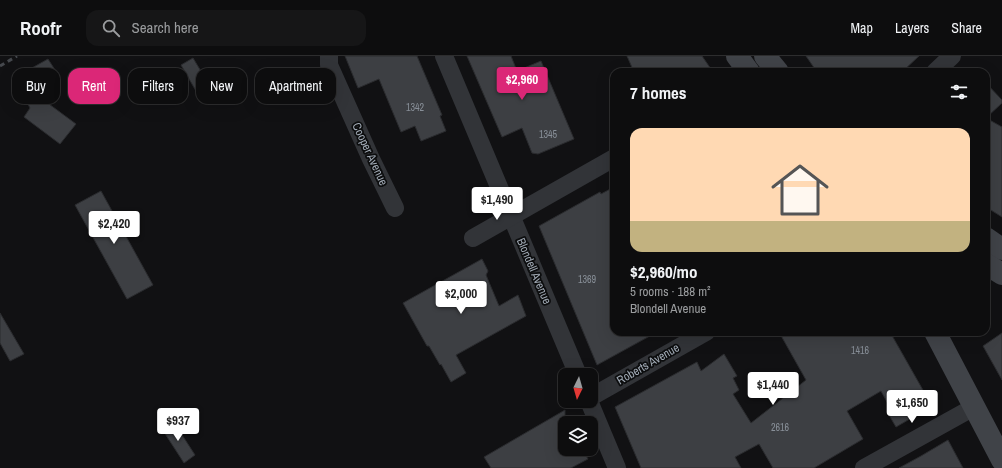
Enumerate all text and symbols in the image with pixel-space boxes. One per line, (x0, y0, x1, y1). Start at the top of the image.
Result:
search box (86, 10, 366, 46)
text: Roofr (20, 15, 62, 41)
icon: search (100, 17, 122, 39)
text: Search here (132, 17, 199, 38)
text: Map (851, 19, 873, 37)
text: Layers (895, 19, 929, 37)
text: Share (951, 19, 982, 37)
pin: $2,960 (489, 67, 555, 101)
chip: Buy (12, 68, 60, 104)
chip: Rent (68, 68, 120, 104)
chip: Filters (128, 68, 188, 104)
chip: New (196, 68, 247, 104)
chip: Apartment (255, 68, 336, 104)
text: $2,960 (506, 71, 538, 88)
text: 7 homes (630, 81, 687, 104)
icon: filters (948, 81, 970, 103)
house number: 1342 (406, 101, 425, 114)
street label: Cooper Avenue (348, 120, 392, 188)
house number: 1345 (539, 128, 558, 141)
icon: home (764, 154, 836, 226)
pin: $1,490 (464, 187, 530, 221)
text: $1,490 (481, 191, 513, 208)
pin: $2,420 (81, 211, 147, 245)
text: $2,420 (98, 215, 130, 232)
street label: Blondell Avenue (513, 235, 555, 307)
text: $2,960/mo (630, 260, 697, 283)
house number: 1369 (578, 273, 597, 286)
pin: $2,000 (428, 281, 494, 315)
text: 5 rooms · 188 m² (630, 283, 711, 300)
text: $2,000 (445, 285, 477, 302)
text: Blondell Avenue (630, 300, 706, 317)
street label: Roberts Avenue (614, 340, 682, 388)
house number: 1416 (851, 344, 870, 357)
north arrow (558, 368, 598, 408)
map controls (558, 368, 598, 456)
pin: $1,440 (740, 372, 806, 406)
text: $1,440 (757, 376, 789, 393)
pin: $1,650 (879, 390, 945, 424)
text: $1,650 (896, 394, 928, 411)
pin: $937 (154, 408, 202, 442)
text: $937 (166, 412, 190, 429)
button: layers (558, 416, 598, 456)
house number: 2616 (771, 421, 790, 434)

